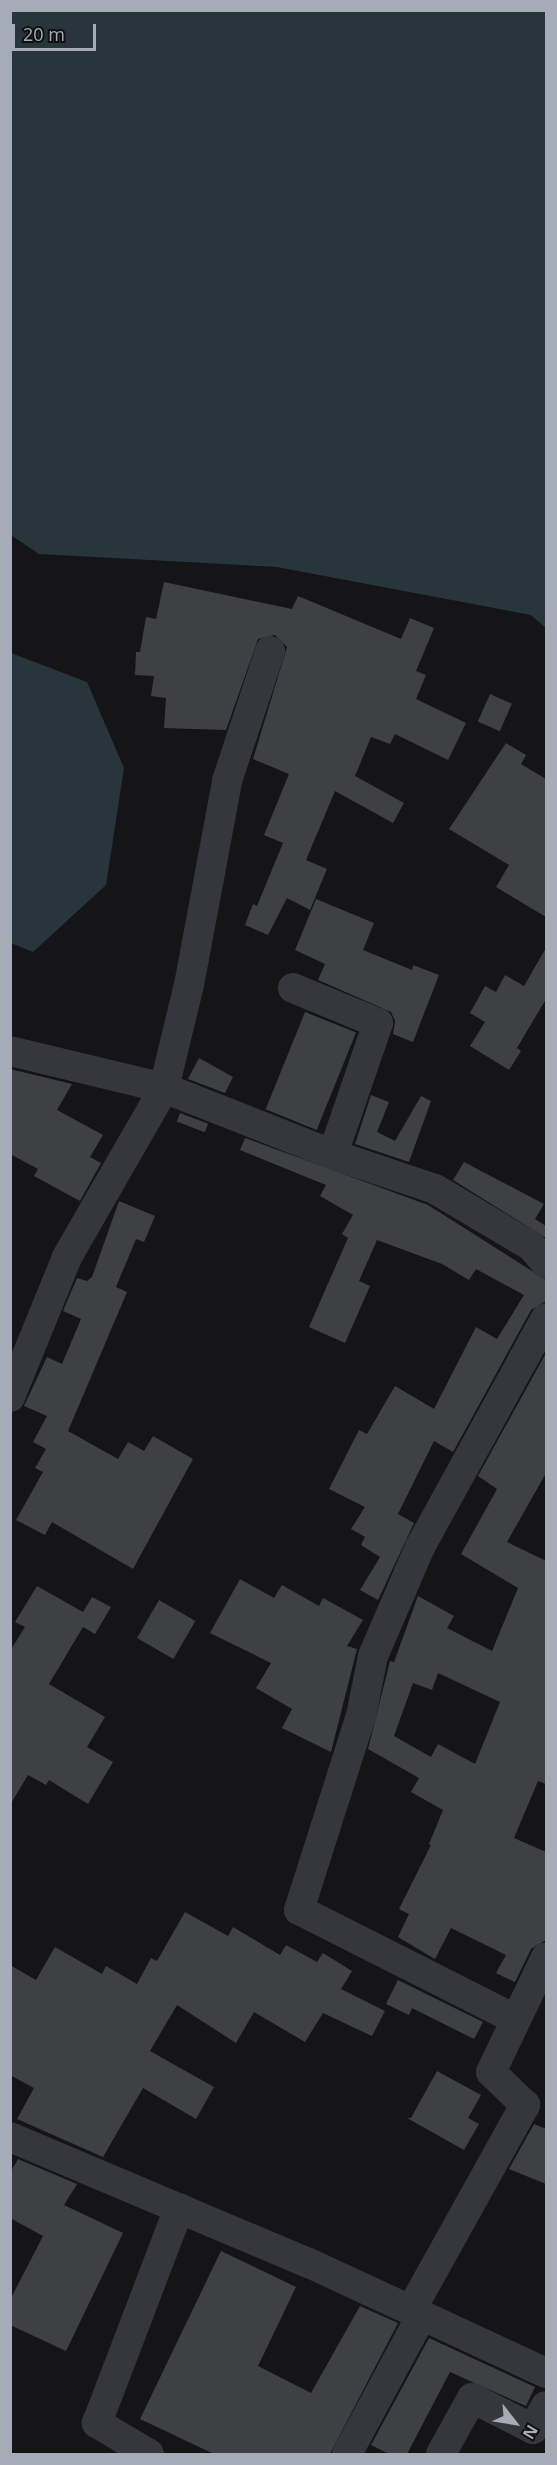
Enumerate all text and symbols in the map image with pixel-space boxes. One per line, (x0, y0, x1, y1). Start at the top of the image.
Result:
scale bar (15, 12, 99, 50)
text: 20 m (23, 22, 65, 46)
north arrow (485, 2393, 545, 2453)
text: N (518, 2421, 543, 2444)

